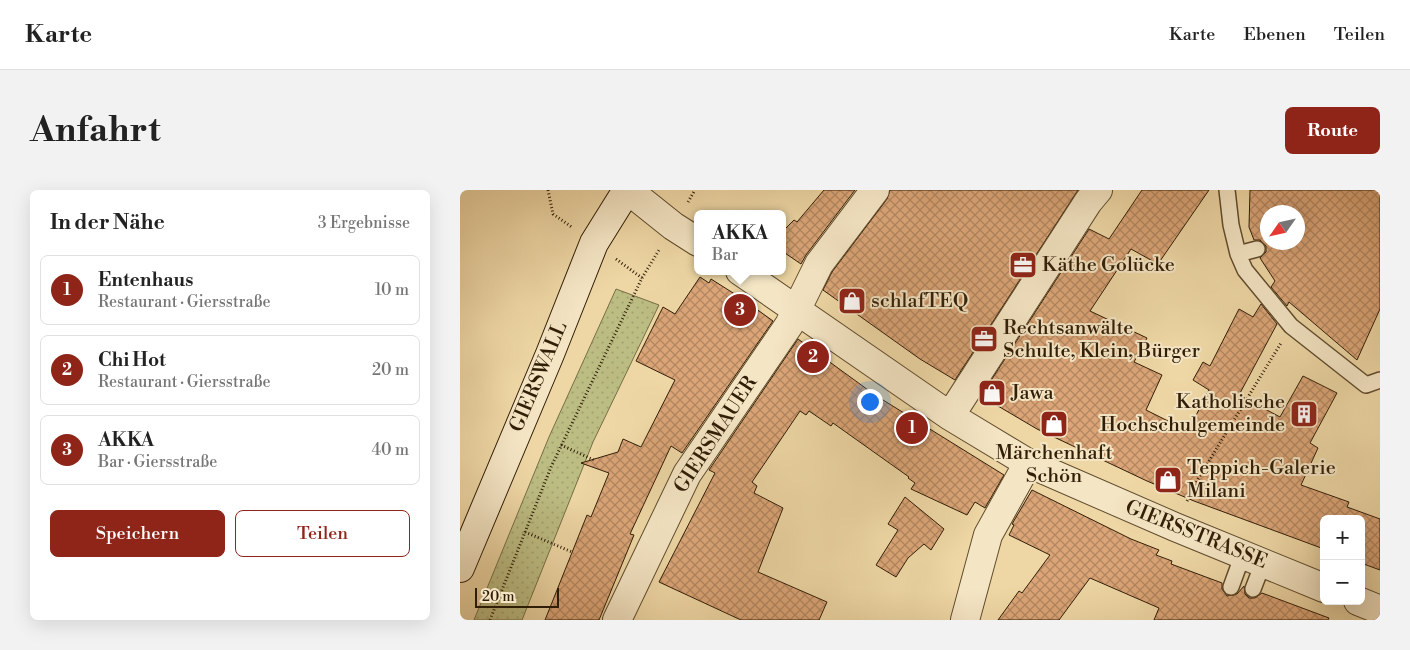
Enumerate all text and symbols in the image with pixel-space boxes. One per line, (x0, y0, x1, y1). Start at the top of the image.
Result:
text: Karte (25, 20, 92, 50)
text: Karte (1169, 23, 1215, 46)
text: Ebenen (1243, 23, 1306, 46)
text: Teilen (1334, 23, 1385, 46)
button: Route (1285, 107, 1380, 154)
text: Anfahrt (30, 109, 161, 152)
north arrow (1260, 205, 1305, 250)
text: In der Nähe (50, 210, 165, 236)
popup (694, 210, 786, 275)
text: 3 Ergebnisse (318, 213, 410, 233)
text: AKKA (712, 221, 768, 245)
text: Bar (712, 245, 738, 265)
office icon: Käthe Golücke (1008, 250, 1038, 280)
place label: Käthe Golücke (1042, 253, 1175, 278)
text: Entenhaus (98, 268, 193, 292)
text: 1 (63, 280, 71, 300)
text: 10 m (375, 280, 409, 300)
shop icon: schlafTEQ (837, 286, 867, 316)
place label: schlafTEQ (871, 289, 968, 314)
pin: 3 (724, 291, 756, 329)
text: Restaurant · Giersstraße (98, 292, 271, 312)
place label: Rechtsanwälte Schulte, Klein, Bürger (1003, 316, 1200, 364)
street label: GIERSWALL (505, 318, 573, 436)
office icon: Rechtsanwälte Schulte, Klein, Bürger (969, 324, 999, 354)
pin: 2 (797, 338, 829, 376)
text: Chi Hot (98, 348, 166, 372)
text: 2 (62, 360, 72, 380)
text: 20 m (372, 360, 409, 380)
street label: GIERSMAUER (669, 371, 764, 498)
text: Restaurant · Giersstraße (98, 372, 271, 392)
shop icon: Jawa (977, 378, 1007, 408)
place label: Jawa (1010, 381, 1054, 406)
your location (857, 389, 883, 415)
place label: Katholische Hochschulgemeinde (1100, 390, 1285, 438)
building icon: Katholische Hochschulgemeinde (1289, 399, 1319, 429)
pin: 1 (896, 409, 928, 447)
shop icon: Märchenhaft Schön (1039, 409, 1069, 439)
text: AKKA (98, 428, 154, 452)
text: 3 (62, 440, 72, 460)
text: 40 m (372, 440, 409, 460)
place label: Märchenhaft Schön (995, 441, 1113, 489)
text: Bar · Giersstraße (98, 452, 217, 472)
place label: Teppich-Galerie Milani (1187, 456, 1336, 504)
shop icon: Teppich-Galerie Milani (1153, 465, 1183, 495)
street label: GIERSSTRASSE (1121, 495, 1271, 575)
button: Speichern (50, 510, 225, 557)
button: Teilen (235, 510, 410, 557)
map controls (1320, 515, 1365, 605)
button: + (1320, 515, 1365, 560)
button: − (1320, 560, 1365, 605)
scale bar (475, 585, 559, 608)
text: 20 m (482, 588, 514, 606)

